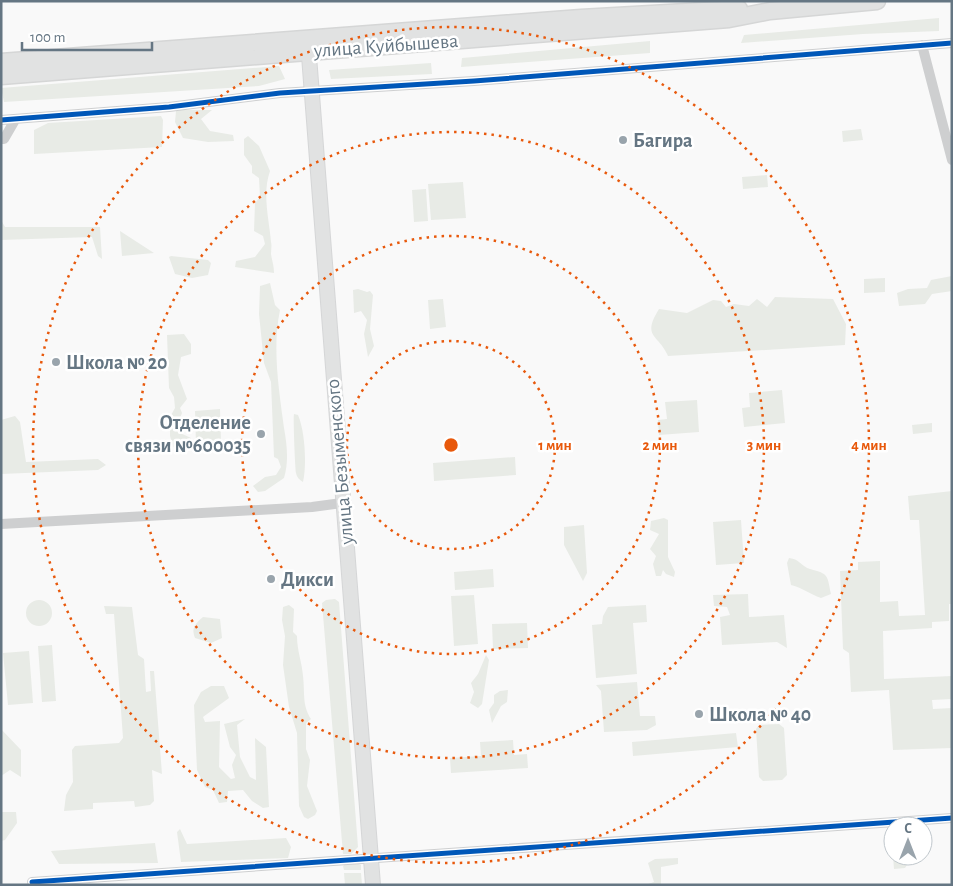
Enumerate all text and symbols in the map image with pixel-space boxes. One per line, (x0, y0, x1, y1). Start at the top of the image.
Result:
scale bar (22, 20, 152, 52)
text: 100 m (30, 30, 65, 45)
street label: улица Куйбышева (312, 31, 459, 61)
place label: Багира (633, 131, 693, 151)
marker: Багира (617, 134, 629, 146)
place label: Школа № 20 (66, 353, 168, 373)
marker: Школа № 20 (50, 356, 62, 368)
street label: улица Безыменского (323, 378, 357, 546)
place label: Отделение связи №600035 (125, 413, 251, 456)
marker: Отделение связи №600035 (255, 428, 267, 440)
centre of rings (442, 436, 460, 454)
text: 1 мин (538, 438, 572, 453)
text: 2 мин (642, 438, 678, 453)
text: 3 мин (747, 438, 781, 453)
text: 4 мин (851, 438, 887, 453)
place label: Дикси (281, 570, 334, 590)
marker: Дикси (265, 573, 277, 585)
place label: Школа № 40 (709, 705, 811, 725)
marker: Школа № 40 (693, 708, 705, 720)
north arrow (883, 816, 933, 866)
text: С (904, 822, 912, 836)

